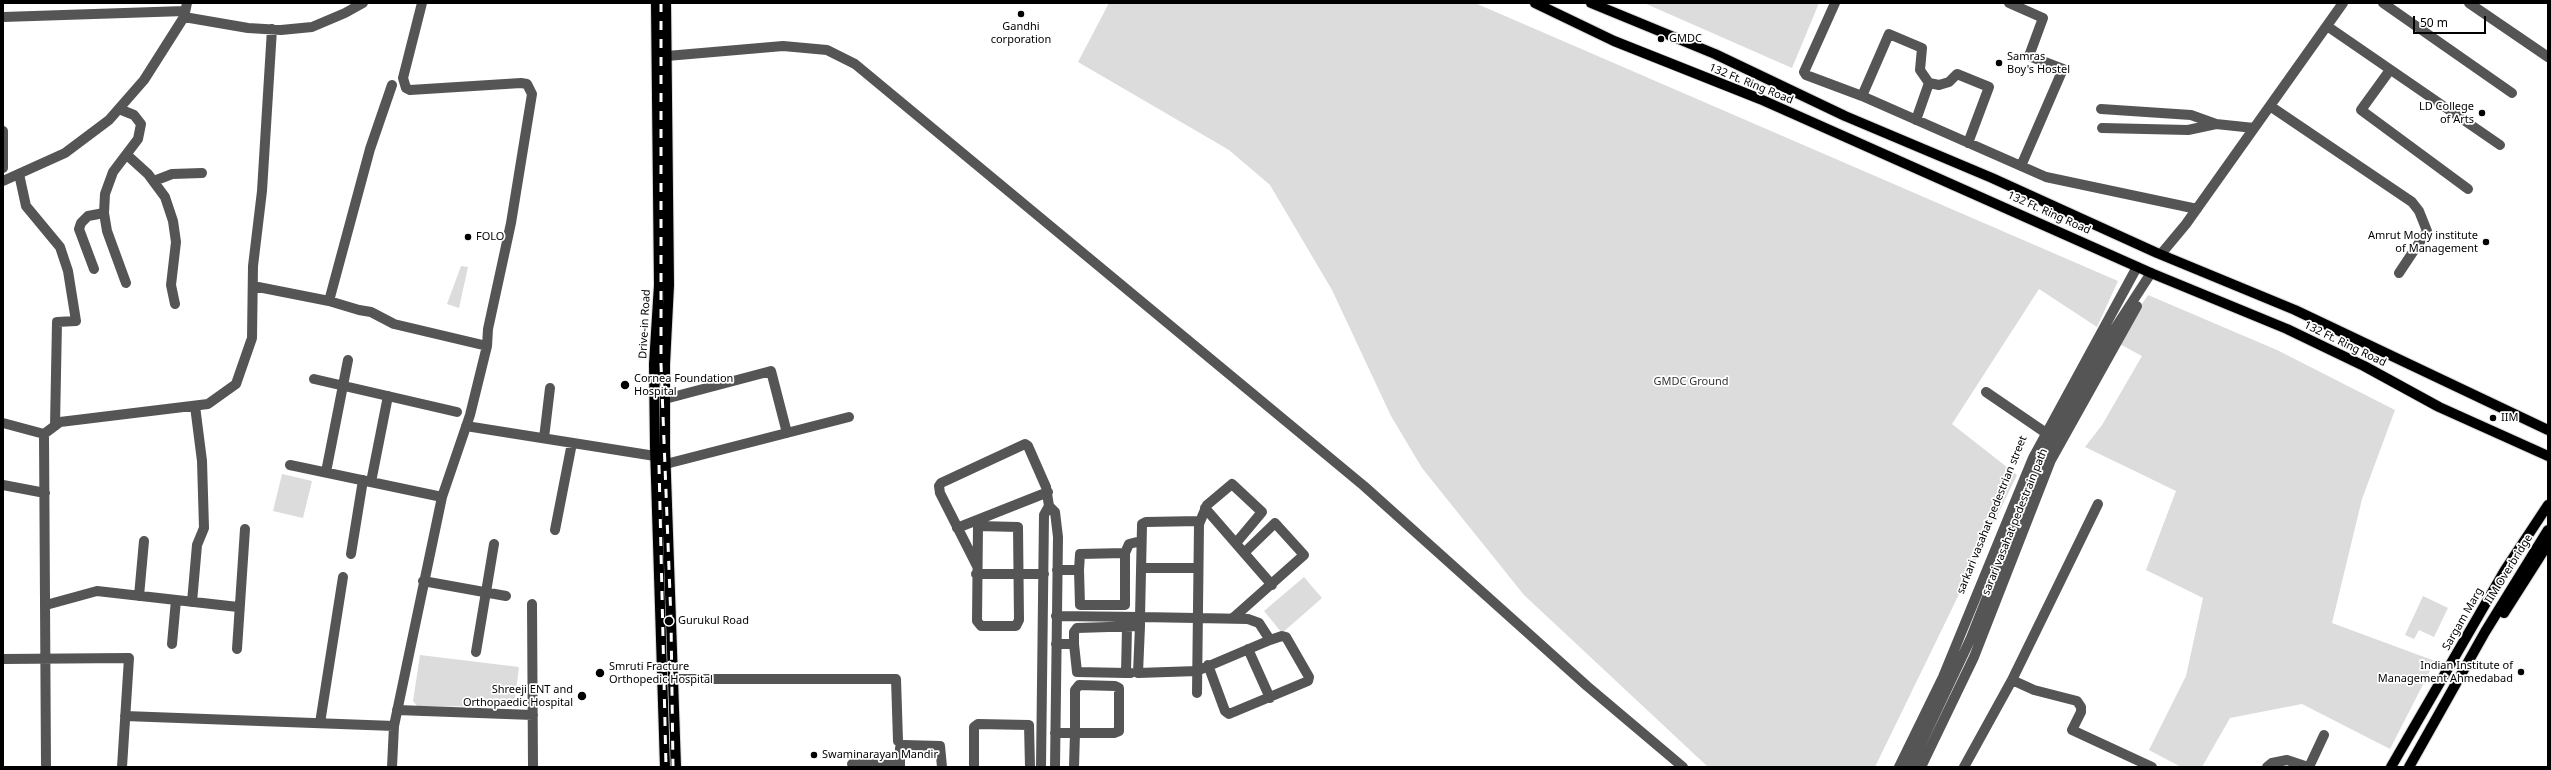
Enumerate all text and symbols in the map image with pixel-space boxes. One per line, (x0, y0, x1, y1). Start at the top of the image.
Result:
scale bar (2415, 8, 2488, 34)
marker: Gandhi corporation (1016, 9, 1026, 19)
text: 50 m (2420, 14, 2448, 31)
place label: Gandhi corporation (991, 20, 1051, 46)
place label: GMDC (1669, 32, 1702, 46)
marker: GMDC (1656, 34, 1666, 44)
place label: Samras Boy's Hostel (2007, 50, 2070, 76)
marker: Samras Boy's Hostel (1994, 58, 2004, 68)
street label: 132 Ft. Ring Road (1707, 61, 1795, 107)
place label: LD College of Arts (2419, 100, 2474, 126)
marker: LD College of Arts (2477, 108, 2487, 118)
street label: 132 Ft. Ring Road (2005, 189, 2093, 237)
place label: Amrut Mody institute of Management (2368, 229, 2478, 255)
place label: FOLO (476, 230, 504, 244)
marker: FOLO (463, 232, 473, 242)
marker: Amrut Mody institute of Management (2481, 237, 2491, 247)
street label: Drive-in Road (637, 289, 653, 359)
street label: 132 Ft. Ring Road (2302, 318, 2388, 370)
place label: Cornea Foundation Hospital (634, 372, 733, 398)
park label: GMDC Ground (1653, 375, 1729, 389)
marker: Cornea Foundation Hospital (619, 379, 631, 391)
place label: IIM (2501, 411, 2518, 425)
marker: IIM (2488, 413, 2498, 423)
street label: sarkari vasahat pedestrian street (1954, 434, 2030, 596)
street label: sarari vasahat pedestrain path (1979, 447, 2051, 597)
street label: IIM Overbridge (2482, 532, 2536, 606)
street label: Sargam Marg (2440, 585, 2486, 653)
place label: Gurukul Road (678, 614, 749, 628)
marker: Gurukul Road (663, 615, 675, 627)
place label: Indian Institute of Management Ahmedabad (2378, 659, 2513, 685)
place label: Smruti Fracture Orthopedic Hospital (609, 660, 713, 686)
marker: Smruti Fracture Orthopedic Hospital (594, 667, 606, 679)
marker: Indian Institute of Management Ahmedabad (2516, 667, 2526, 677)
place label: Shreeji ENT and Orthopaedic Hospital (463, 683, 573, 709)
marker: Shreeji ENT and Orthopaedic Hospital (576, 690, 588, 702)
place label: Swaminarayan Mandir (822, 748, 938, 762)
marker: Swaminarayan Mandir (809, 750, 819, 760)

